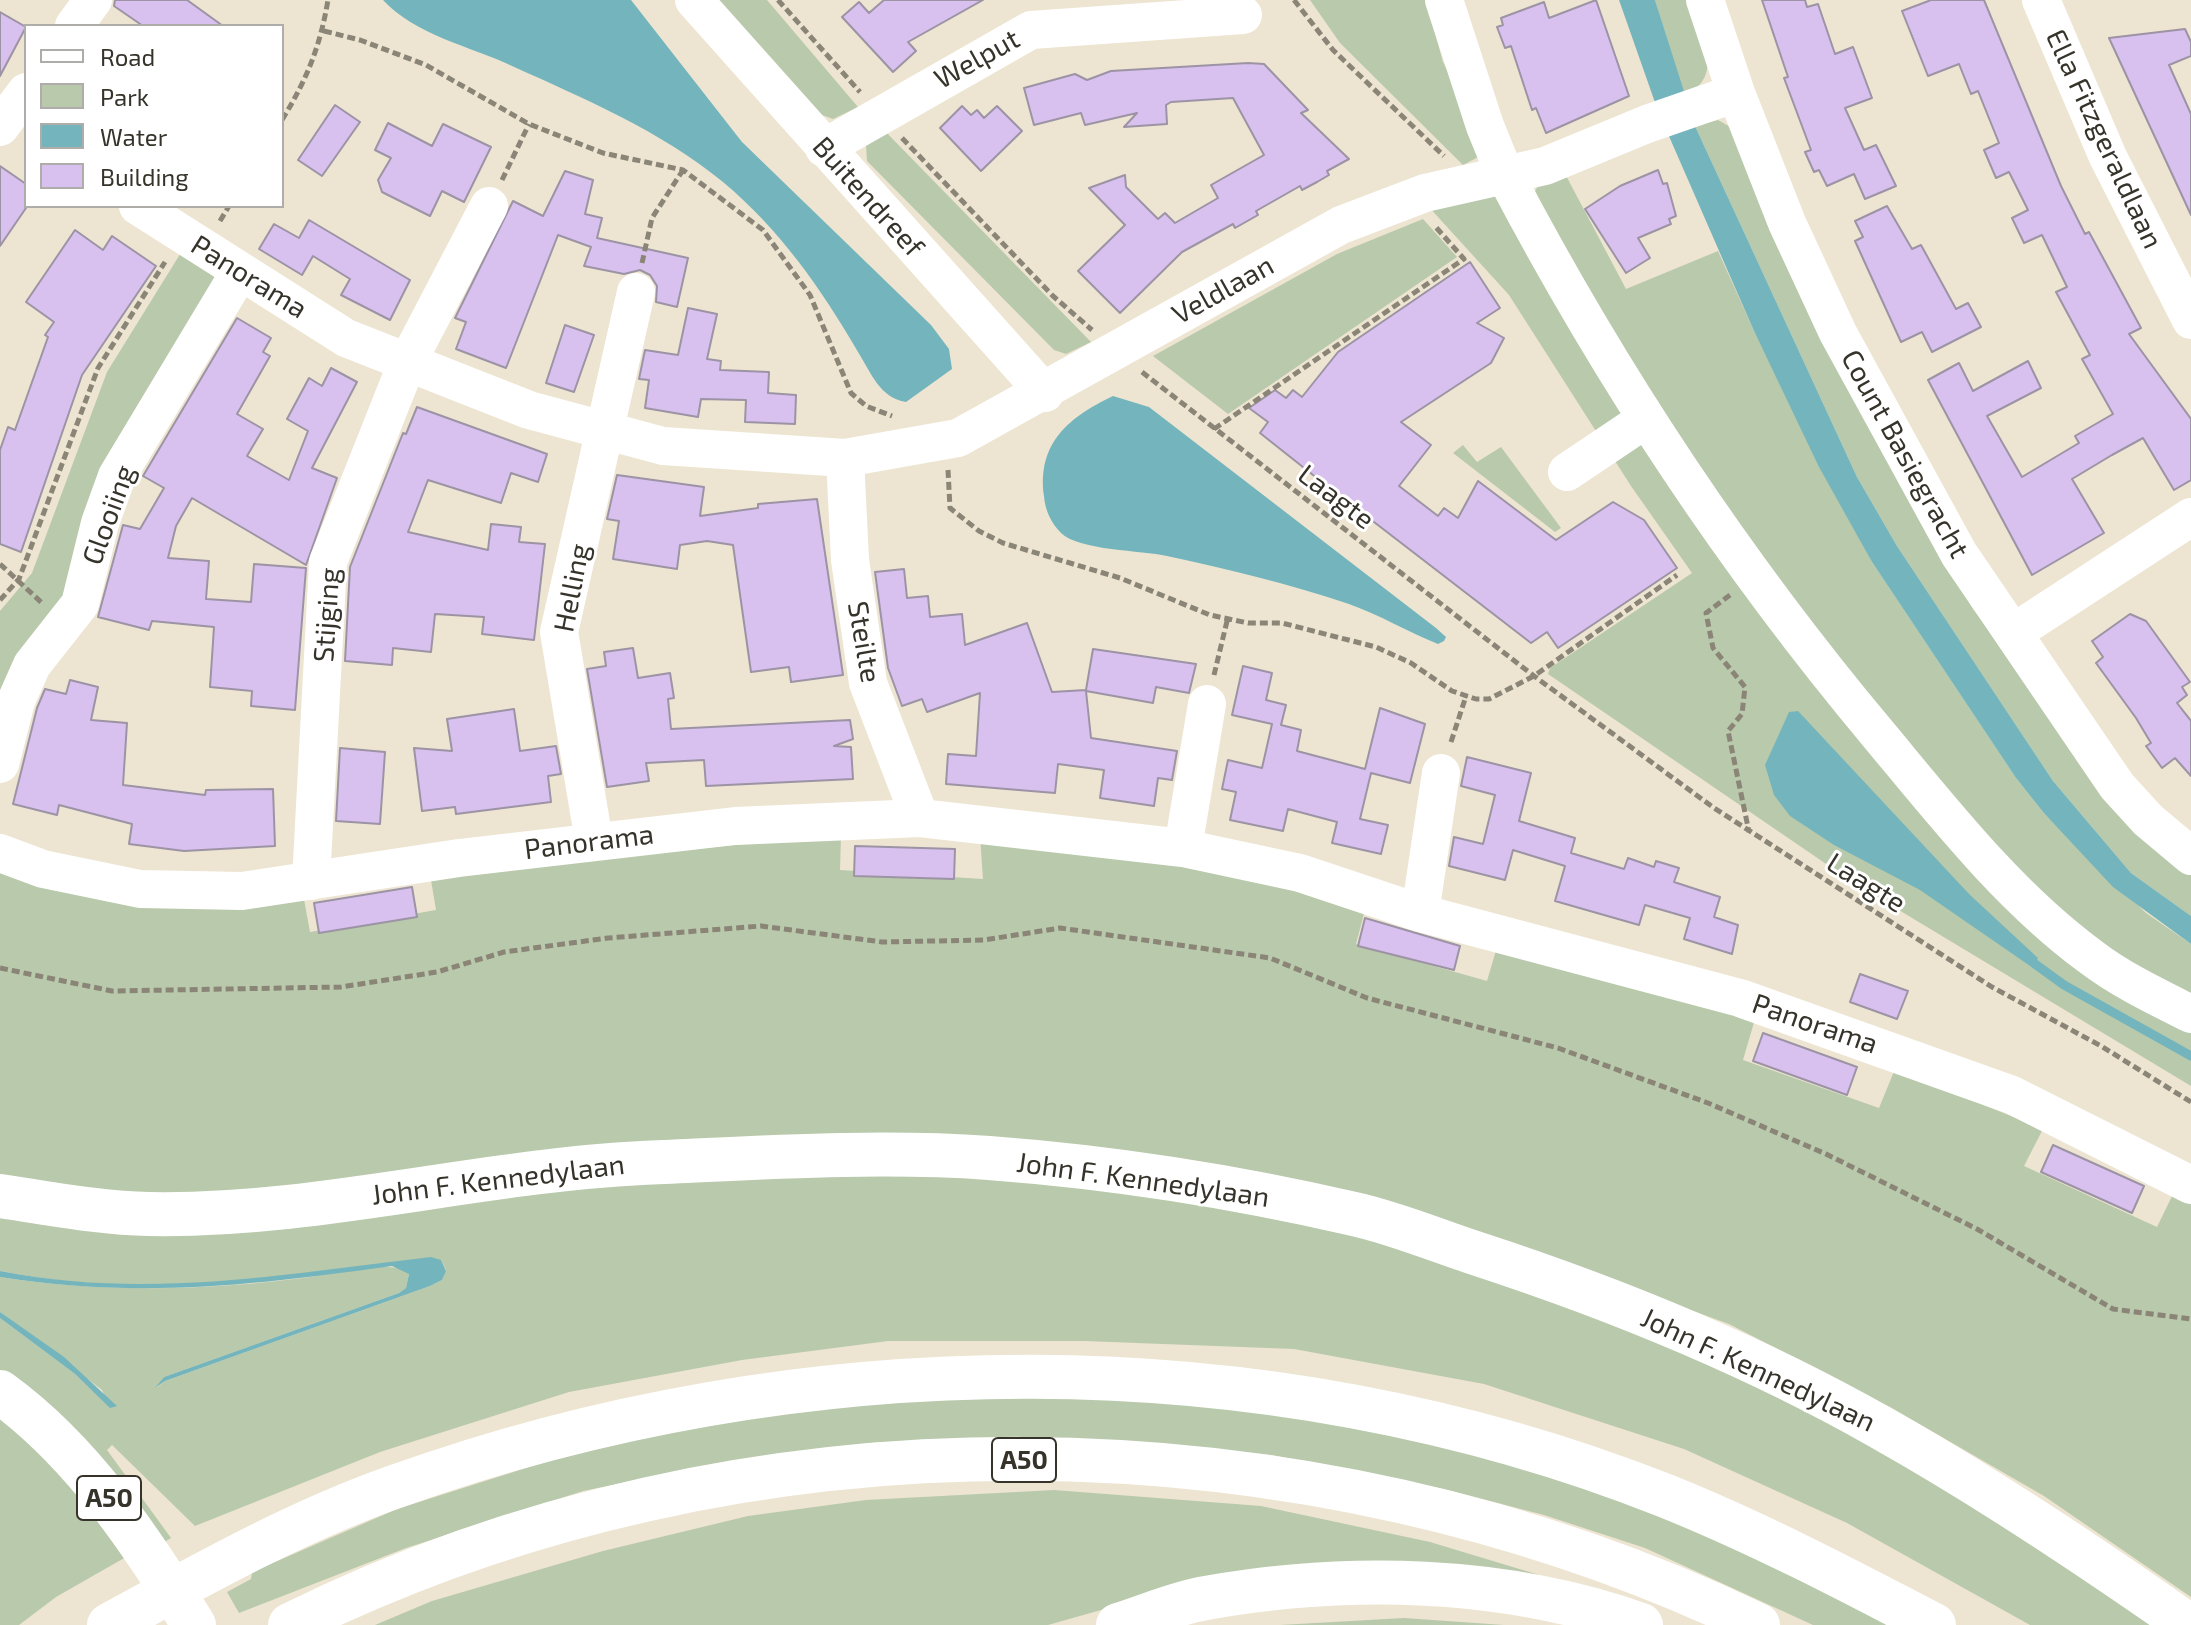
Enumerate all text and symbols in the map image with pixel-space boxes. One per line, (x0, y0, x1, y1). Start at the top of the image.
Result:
street label: Welput (929, 22, 1025, 96)
legend (24, 24, 284, 208)
street label: Ella Fitzgeraldlaan (2039, 24, 2169, 254)
text: Road (100, 42, 155, 71)
text: Park (100, 82, 149, 111)
text: Water (100, 122, 167, 151)
street label: Buitendreef (805, 130, 931, 264)
text: Building (100, 162, 189, 191)
street label: Panorama (185, 228, 313, 326)
street label: Veldlaan (1166, 248, 1280, 332)
street label: Count Basiegracht (1834, 344, 1976, 564)
street label: Laagte (1291, 458, 1381, 536)
street label: Glooiing (76, 461, 142, 569)
street label: Helling (547, 541, 597, 635)
street label: Stijging (307, 567, 347, 663)
street label: Steilte (840, 599, 888, 685)
street label: Panorama (522, 817, 656, 867)
street label: Laagte (1820, 846, 1912, 920)
street label: Panorama (1748, 987, 1882, 1061)
street label: John F. Kennedylaan (1015, 1146, 1271, 1214)
street label: John F. Kennedylaan (370, 1148, 626, 1212)
street label: John F. Kennedylaan (1635, 1301, 1881, 1439)
road number: A50 (992, 1438, 1056, 1482)
road number: A50 (77, 1476, 141, 1520)

